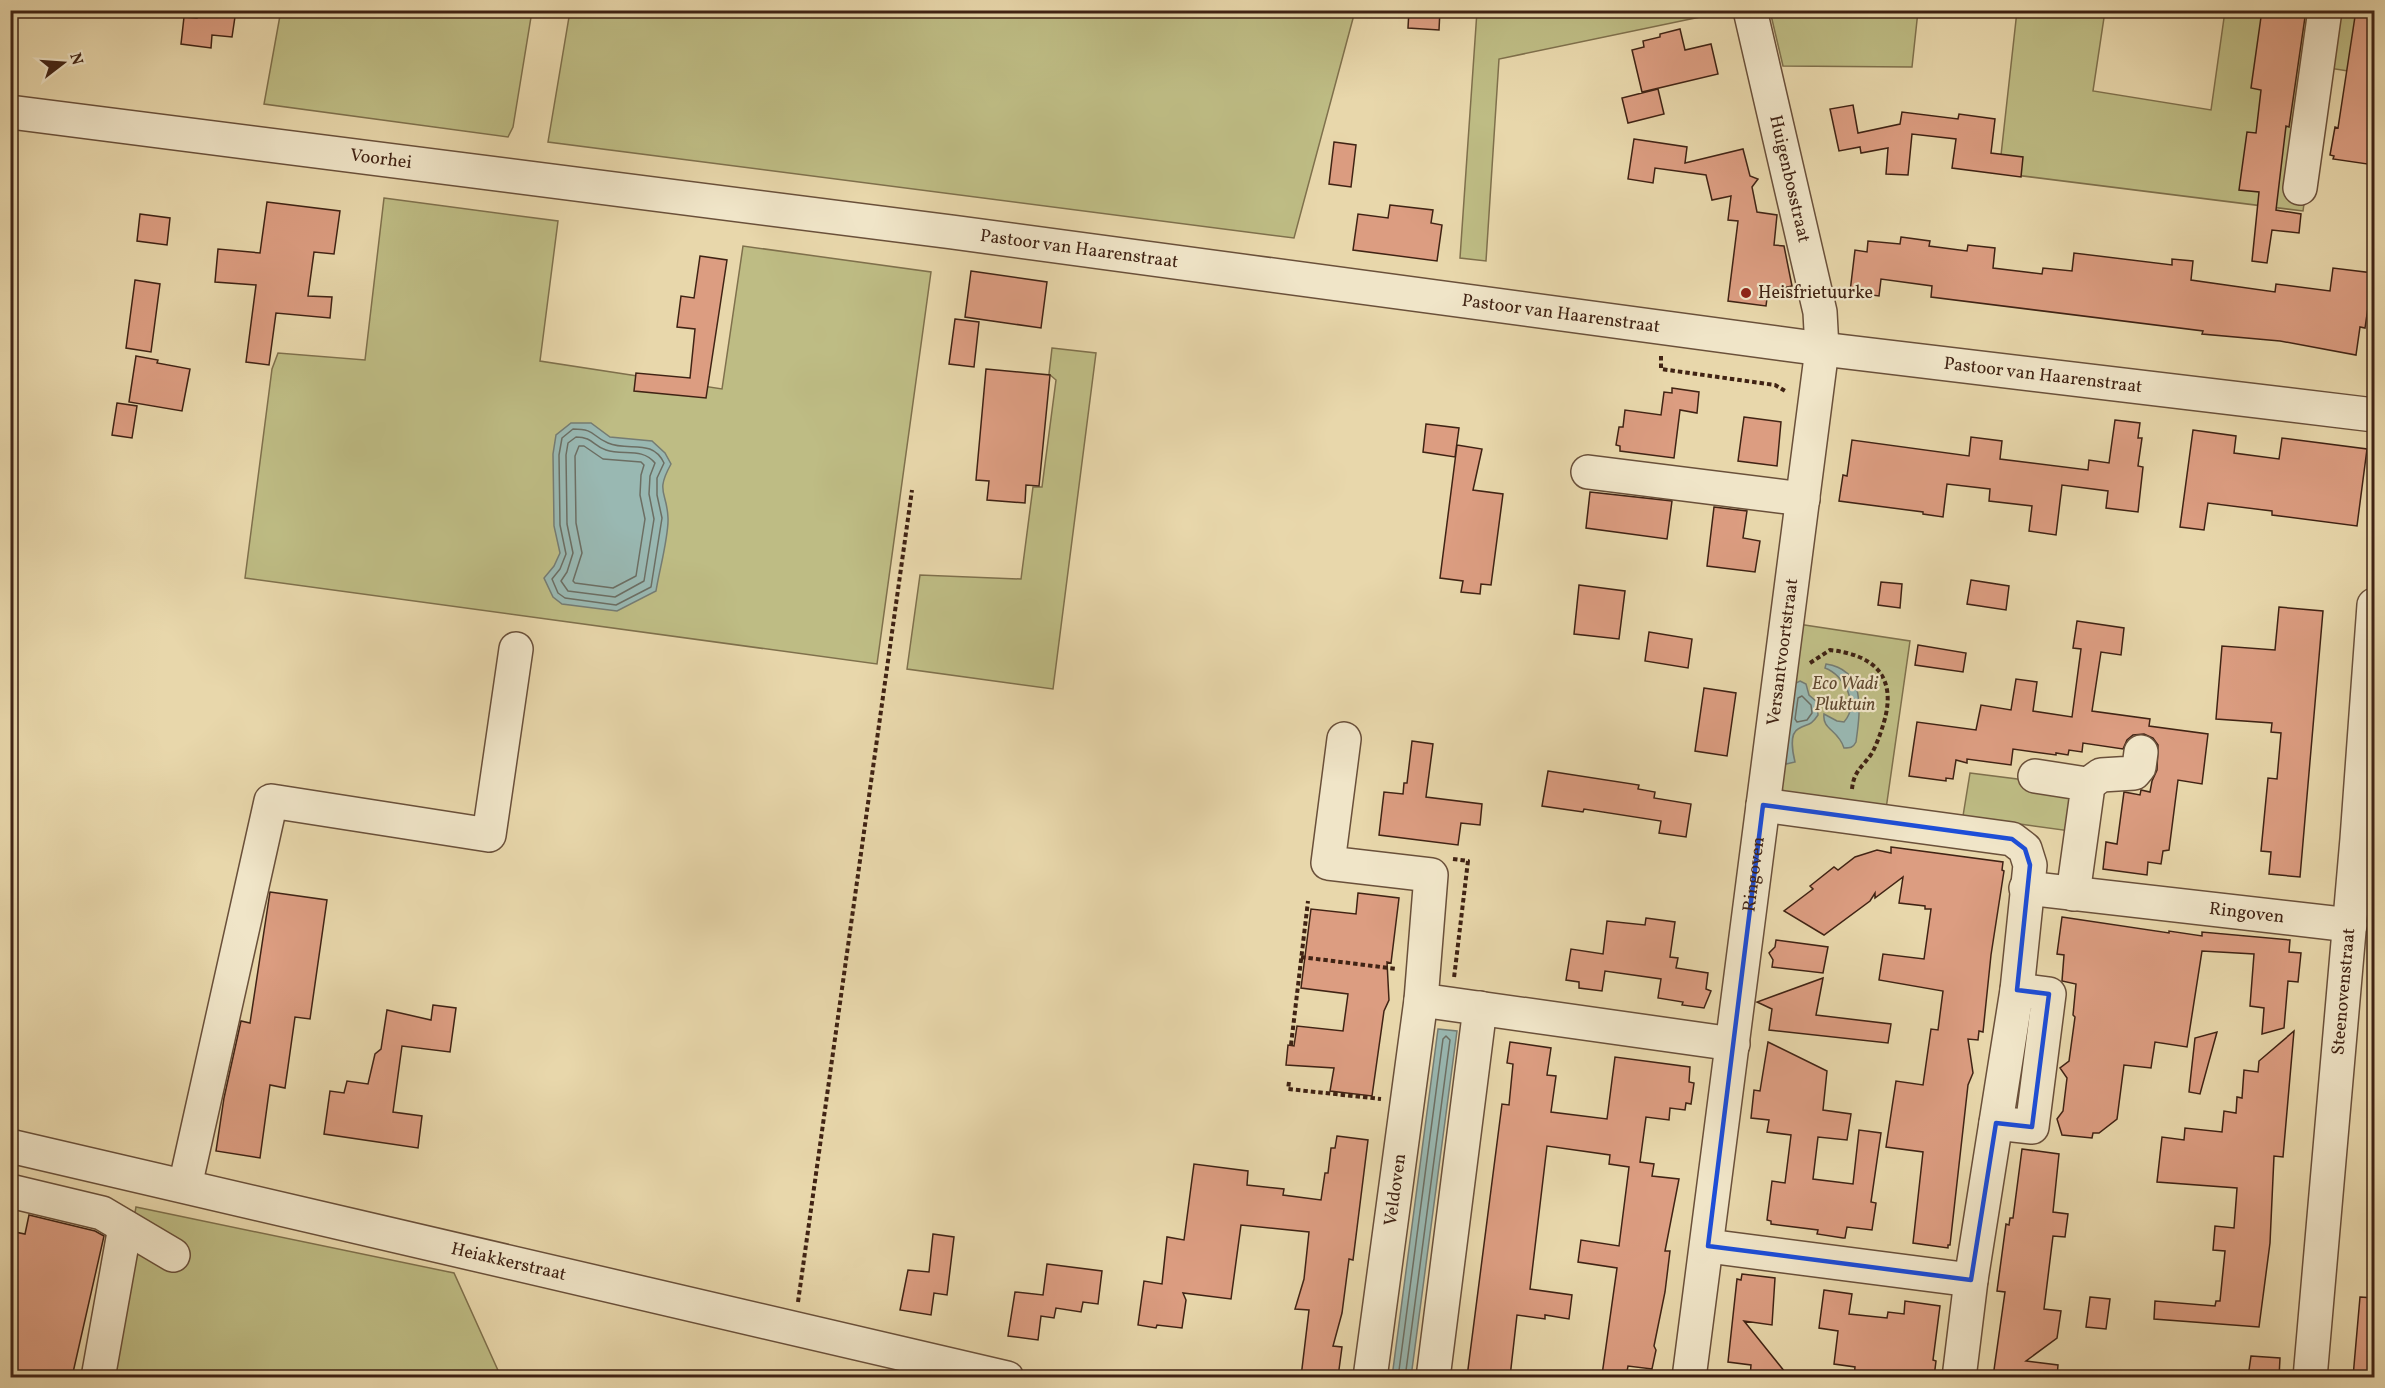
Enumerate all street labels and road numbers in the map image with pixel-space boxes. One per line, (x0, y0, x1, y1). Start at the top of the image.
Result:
street label: Huigenbosstraat (1762, 113, 1816, 245)
street label: Voorhei (349, 143, 413, 176)
street label: Pastoor van Haarenstraat (979, 223, 1180, 275)
street label: Pastoor van Haarenstraat (1460, 288, 1662, 340)
street label: Pastoor van Haarenstraat (1942, 351, 2144, 400)
street label: Versantvoortstraat (1761, 577, 1805, 727)
street label: Ringoven (1737, 835, 1771, 913)
street label: Ringoven (2208, 896, 2286, 930)
street label: Steenovenstraat (2326, 927, 2362, 1056)
street label: Veldoven (1378, 1152, 1413, 1227)
street label: Heiakkerstraat (449, 1237, 569, 1288)

